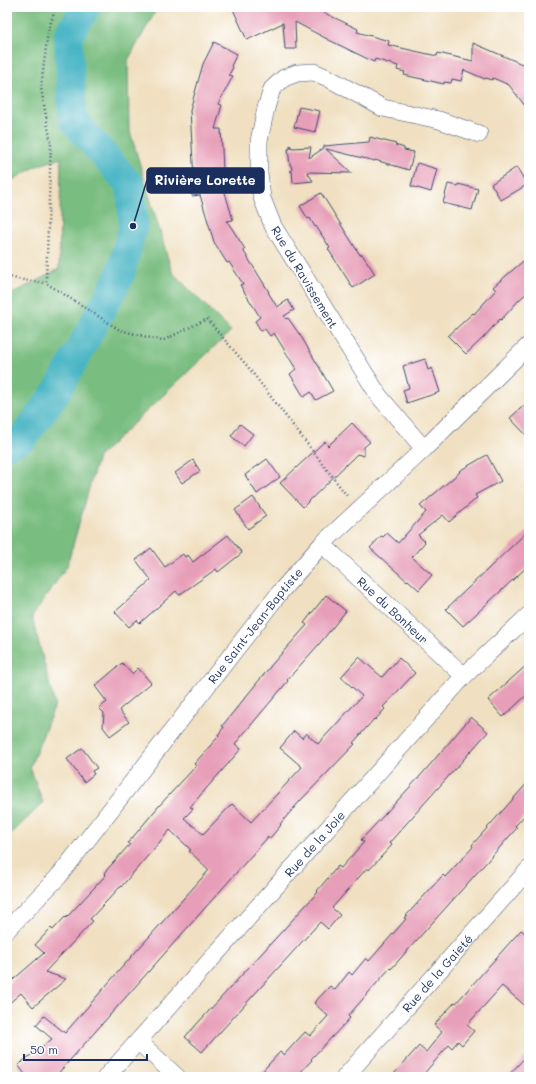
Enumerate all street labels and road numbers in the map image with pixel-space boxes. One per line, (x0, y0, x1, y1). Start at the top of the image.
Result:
street label: Rue du Ravissement (268, 223, 342, 331)
street label: Rue Saint-Jean-Baptiste (204, 564, 306, 687)
street label: Rue du Bonheur (354, 573, 432, 647)
street label: Rue de la Joie (281, 807, 348, 880)
street label: Rue de la Gaieté (398, 931, 476, 1015)

